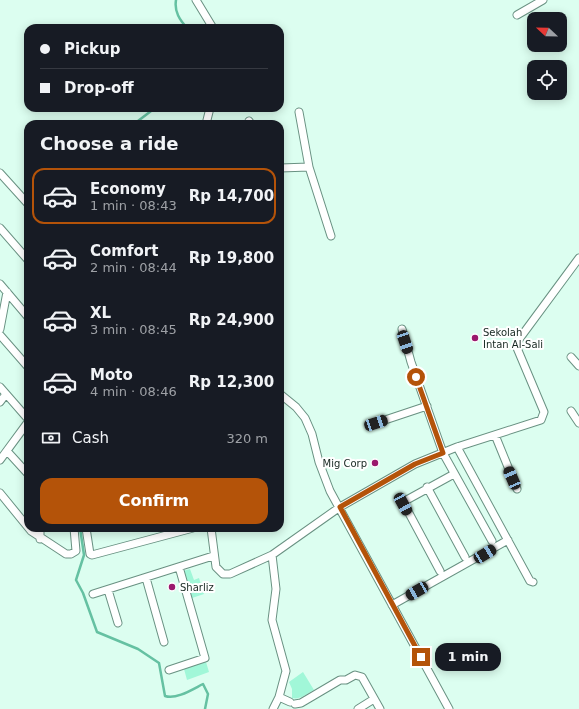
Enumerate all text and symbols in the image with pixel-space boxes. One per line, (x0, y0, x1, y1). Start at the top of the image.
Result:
north arrow (527, 12, 567, 52)
map controls (527, 12, 567, 100)
text: Pickup (64, 40, 120, 58)
button: locate (527, 60, 567, 100)
text: Drop-off (64, 79, 134, 97)
text: Choose a ride (40, 133, 179, 154)
icon: car (42, 178, 78, 214)
text: Economy (90, 180, 166, 198)
text: Rp 14,700 (189, 187, 274, 205)
text: 1 min · 08:43 (90, 198, 177, 213)
icon: car (42, 240, 78, 276)
text: Comfort (90, 242, 158, 260)
text: Rp 19,800 (189, 249, 274, 267)
text: 2 min · 08:44 (90, 260, 177, 275)
icon: car (42, 302, 78, 338)
text: XL (90, 304, 111, 322)
text: Rp 24,900 (189, 311, 274, 329)
text: 3 min · 08:45 (90, 322, 177, 337)
place label: Sekolah Intan Al-Sali (483, 327, 543, 350)
car (396, 329, 414, 355)
marker: Sekolah Intan Al-Sali (470, 333, 480, 343)
icon: car (42, 364, 78, 400)
text: Moto (90, 366, 133, 384)
route start (407, 368, 425, 386)
text: Rp 12,300 (189, 373, 274, 391)
text: 4 min · 08:46 (90, 384, 177, 399)
car (363, 414, 389, 432)
icon: cash (40, 427, 62, 449)
text: Cash (72, 429, 109, 447)
text: 320 m (226, 431, 268, 446)
place label: Mig Corp (323, 458, 367, 469)
marker: Mig Corp (370, 458, 380, 468)
car (502, 465, 522, 491)
button: Confirm (40, 478, 268, 524)
car (392, 491, 414, 517)
car (472, 543, 498, 565)
car (404, 580, 430, 602)
marker: Sharliz (167, 582, 177, 592)
place label: Sharliz (180, 582, 214, 593)
callout: 1 min (435, 643, 501, 671)
route end (412, 648, 430, 666)
text: 1 min (448, 649, 488, 664)

